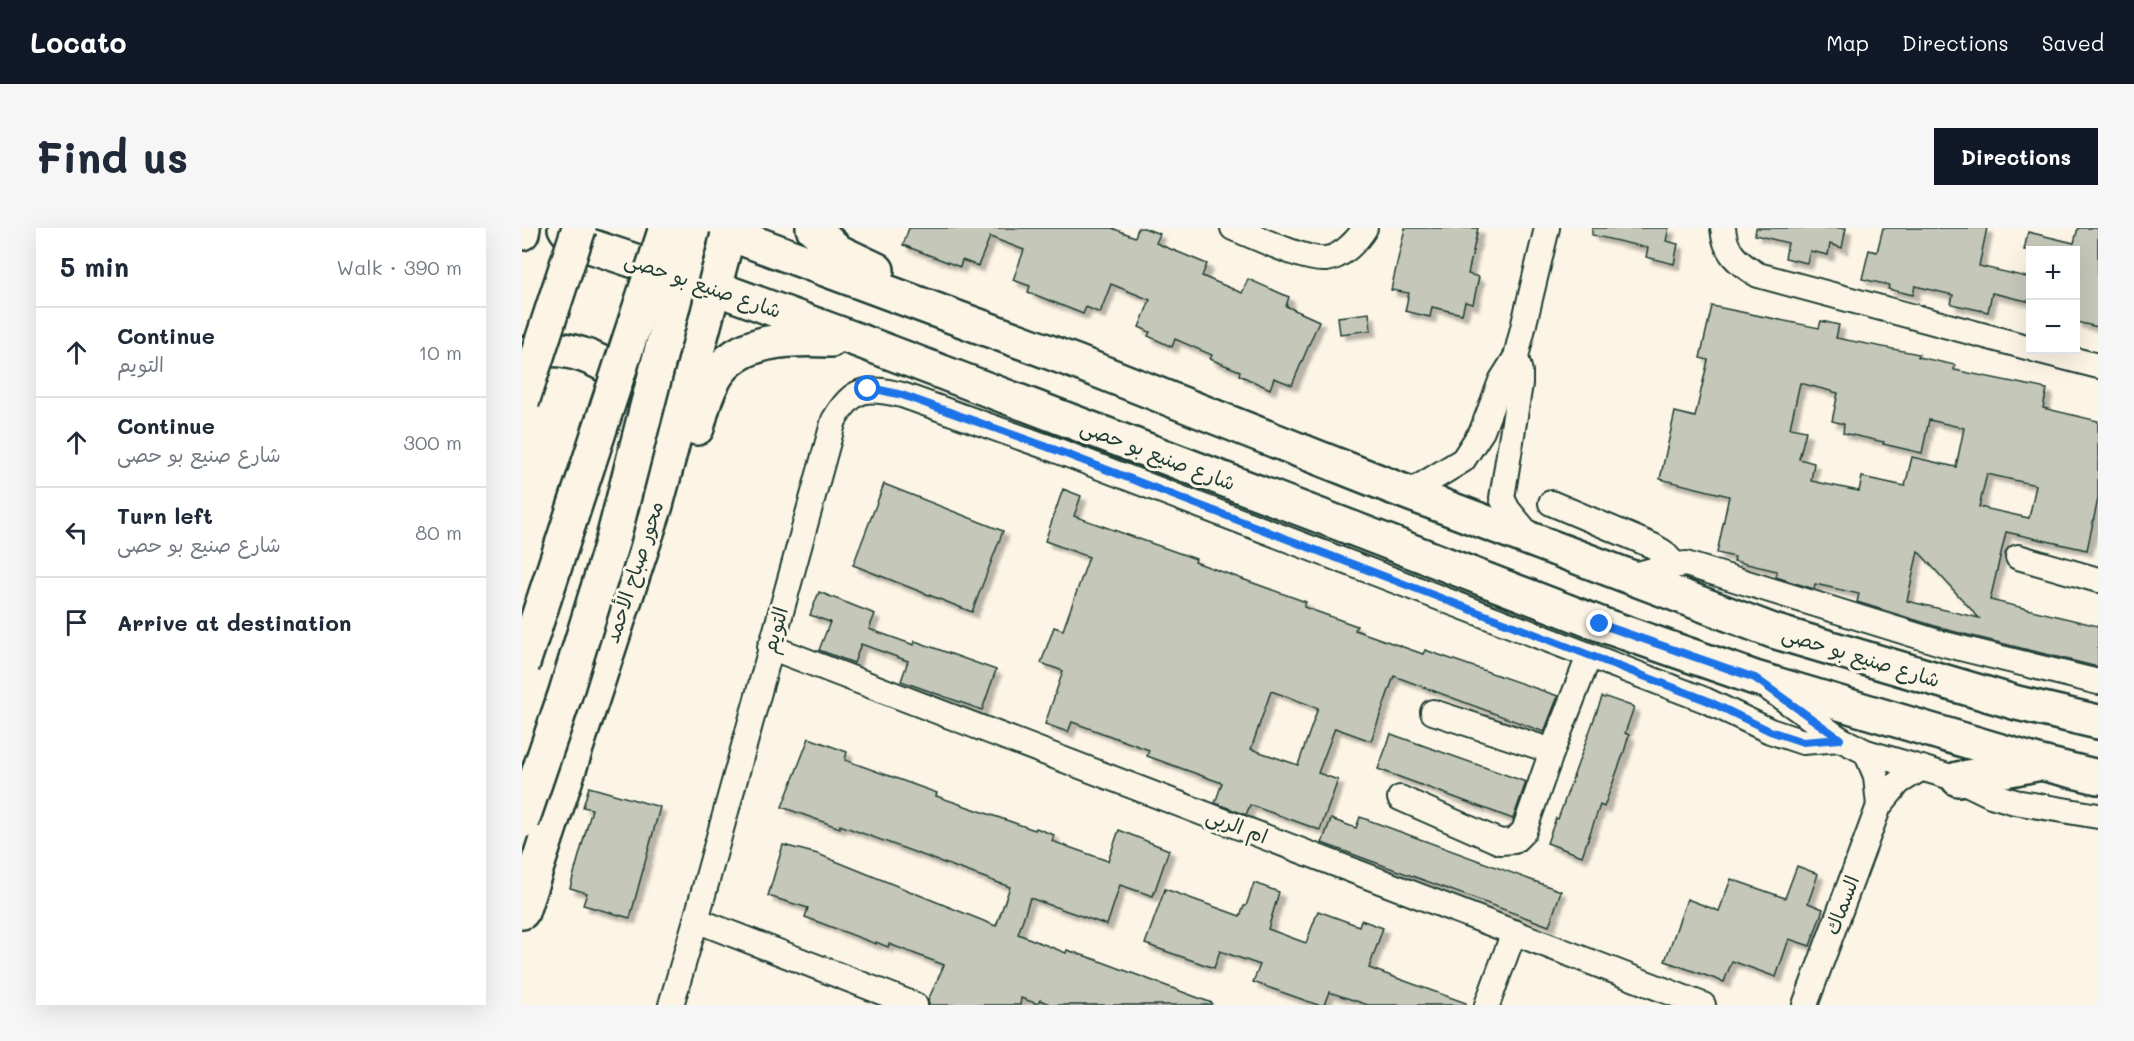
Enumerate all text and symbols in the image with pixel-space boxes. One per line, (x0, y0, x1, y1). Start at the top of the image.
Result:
text: Locato (30, 24, 127, 60)
text: Map (1826, 29, 1869, 56)
text: Directions (1902, 29, 2009, 56)
text: Saved (2042, 29, 2104, 56)
button: Directions (1934, 128, 2098, 185)
text: Find us (36, 129, 188, 184)
street label: شارع صنيع بو حصى (621, 245, 785, 326)
map controls (2026, 246, 2080, 354)
button: + (2026, 246, 2080, 300)
text: 5 min (60, 250, 129, 284)
text: Walk · 390 m (337, 254, 462, 280)
button: − (2026, 300, 2080, 354)
text: Continue (117, 321, 215, 350)
icon: ahead (60, 336, 93, 369)
text: 10 m (418, 339, 462, 365)
text: التويم (117, 351, 164, 377)
route start (854, 375, 880, 401)
text: Continue (117, 411, 215, 440)
street label: شارع صنيع بو حصى (1076, 413, 1239, 498)
icon: ahead (60, 426, 93, 459)
text: 300 m (403, 429, 462, 455)
text: شارع صنيع بو حصى (117, 441, 281, 467)
street label: محور صباح الأحمد (598, 497, 670, 647)
text: Turn left (117, 501, 213, 530)
icon: left (60, 516, 93, 549)
text: 80 m (415, 519, 462, 545)
text: شارع صنيع بو حصى (117, 531, 281, 557)
street label: التويم (755, 604, 797, 657)
icon: arrive (60, 606, 93, 639)
text: Arrive at destination (117, 608, 352, 637)
route end (1586, 610, 1612, 636)
street label: شارع صنيع بو حصى (1778, 620, 1943, 695)
street label: ام الربى (1202, 801, 1272, 851)
street label: السماك (1818, 871, 1864, 938)

